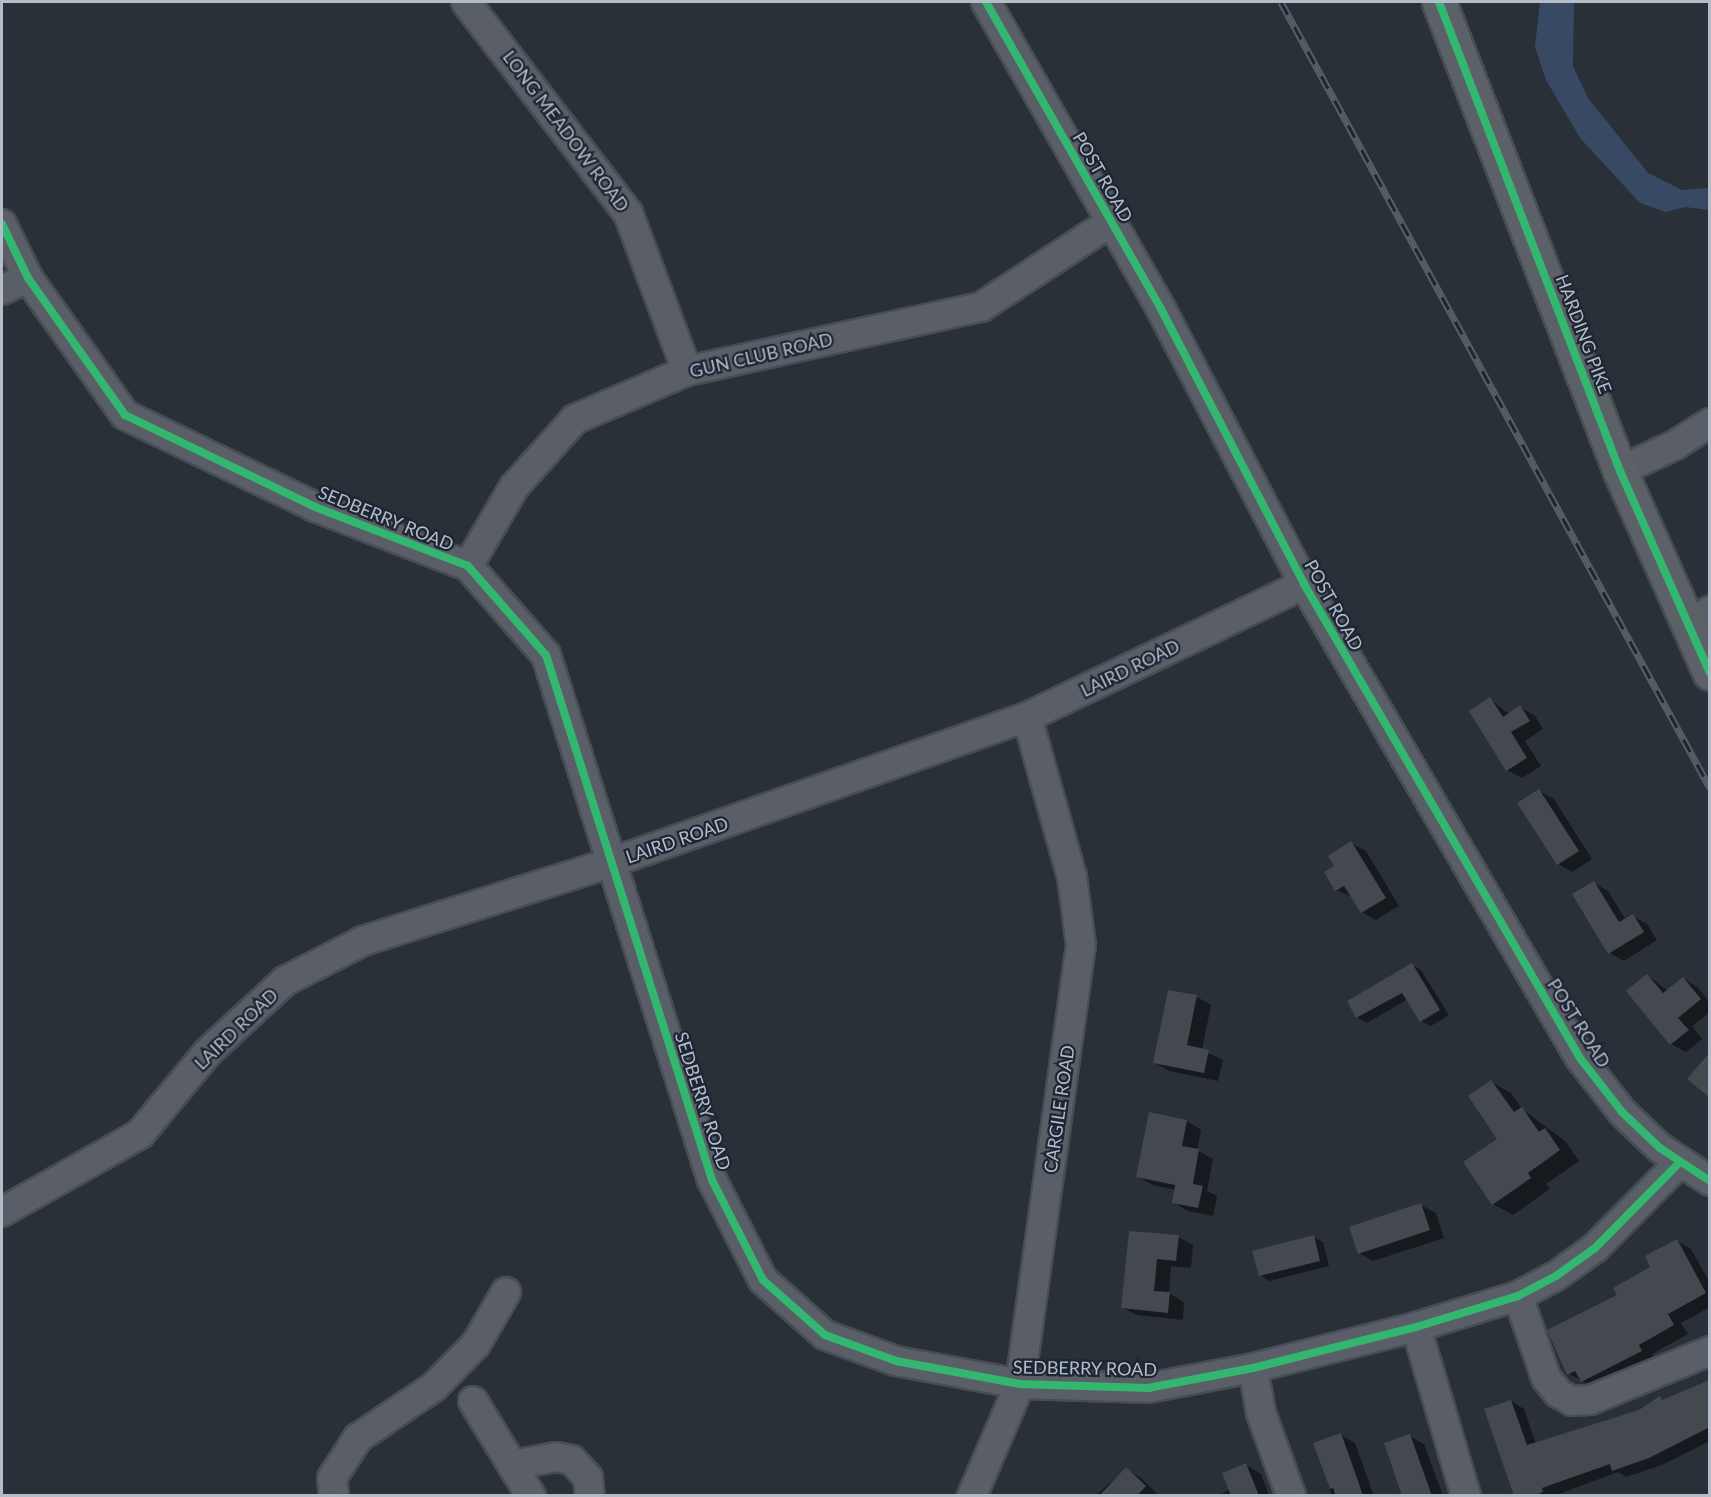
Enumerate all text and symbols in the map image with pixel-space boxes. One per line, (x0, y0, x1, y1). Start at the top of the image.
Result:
street label: LONG MEADOW ROAD (498, 46, 634, 216)
street label: POST ROAD (1068, 128, 1138, 226)
street label: HARDING PIKE (1551, 271, 1617, 397)
street label: GUN CLUB ROAD (687, 328, 835, 382)
street label: SEDBERRY ROAD (315, 481, 457, 555)
street label: POST ROAD (1300, 555, 1368, 655)
street label: LAIRD ROAD (1077, 635, 1183, 701)
street label: LAIRD ROAD (623, 812, 731, 868)
street label: POST ROAD (1543, 974, 1615, 1072)
street label: LAIRD ROAD (190, 984, 282, 1074)
street label: SEDBERRY ROAD (670, 1029, 736, 1173)
street label: CARGILE ROAD (1039, 1044, 1079, 1174)
street label: SEDBERRY ROAD (1012, 1356, 1158, 1380)

